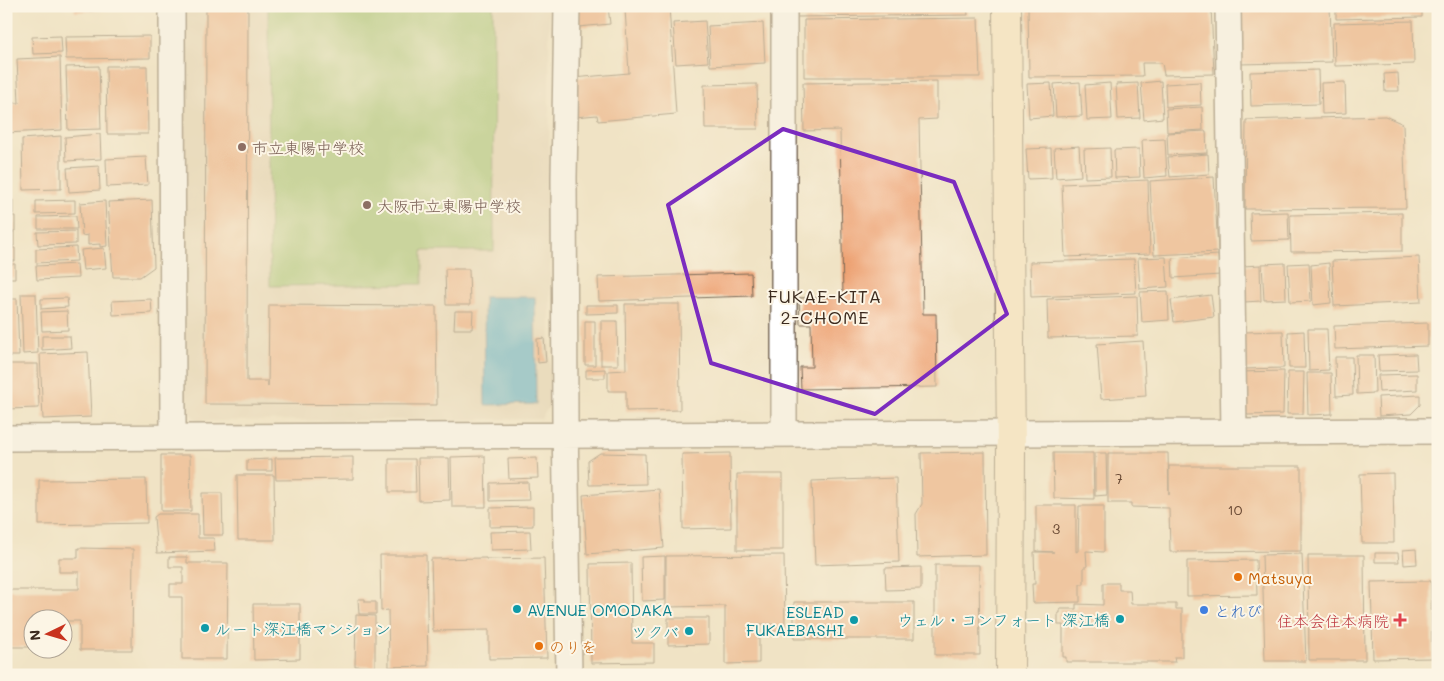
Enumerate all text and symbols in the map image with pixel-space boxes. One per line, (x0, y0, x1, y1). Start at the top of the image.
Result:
place label: 市立東陽中学校 (252, 137, 364, 158)
marker: 市立東陽中学校 (236, 141, 248, 153)
place label: 大阪市立東陽中学校 (377, 195, 521, 216)
marker: 大阪市立東陽中学校 (361, 199, 373, 211)
district label: FUKAE-KITA 2-CHOME (768, 284, 882, 329)
house number: 7 (1115, 469, 1123, 488)
house number: 10 (1228, 500, 1243, 519)
house number: 3 (1052, 519, 1060, 538)
place label: Matsuya (1248, 567, 1313, 588)
marker: Matsuya (1232, 571, 1244, 583)
place label: AVENUE OMODAKA (527, 599, 673, 620)
place label: とれび (1214, 600, 1262, 621)
place label: ESLEAD FUKAEBASHI (746, 601, 844, 640)
marker: AVENUE OMODAKA (511, 603, 523, 615)
marker: とれび (1198, 604, 1210, 616)
north arrow (22, 608, 72, 658)
place label: ウェル・コンフォート 深江橋 (897, 609, 1110, 630)
place label: 住本会住本病院 (1277, 610, 1389, 631)
marker: ウェル・コンフォート 深江橋 (1114, 613, 1126, 625)
marker: 住本会住本病院 (1393, 613, 1407, 627)
marker: ESLEAD FUKAEBASHI (848, 614, 860, 626)
place label: ルート深江橋マンション (215, 618, 391, 639)
place label: ツクバ (631, 621, 679, 642)
marker: ルート深江橋マンション (199, 622, 211, 634)
marker: ツクバ (683, 625, 695, 637)
text: N (25, 629, 44, 641)
place label: のりを (549, 636, 597, 657)
marker: のりを (533, 640, 545, 652)

